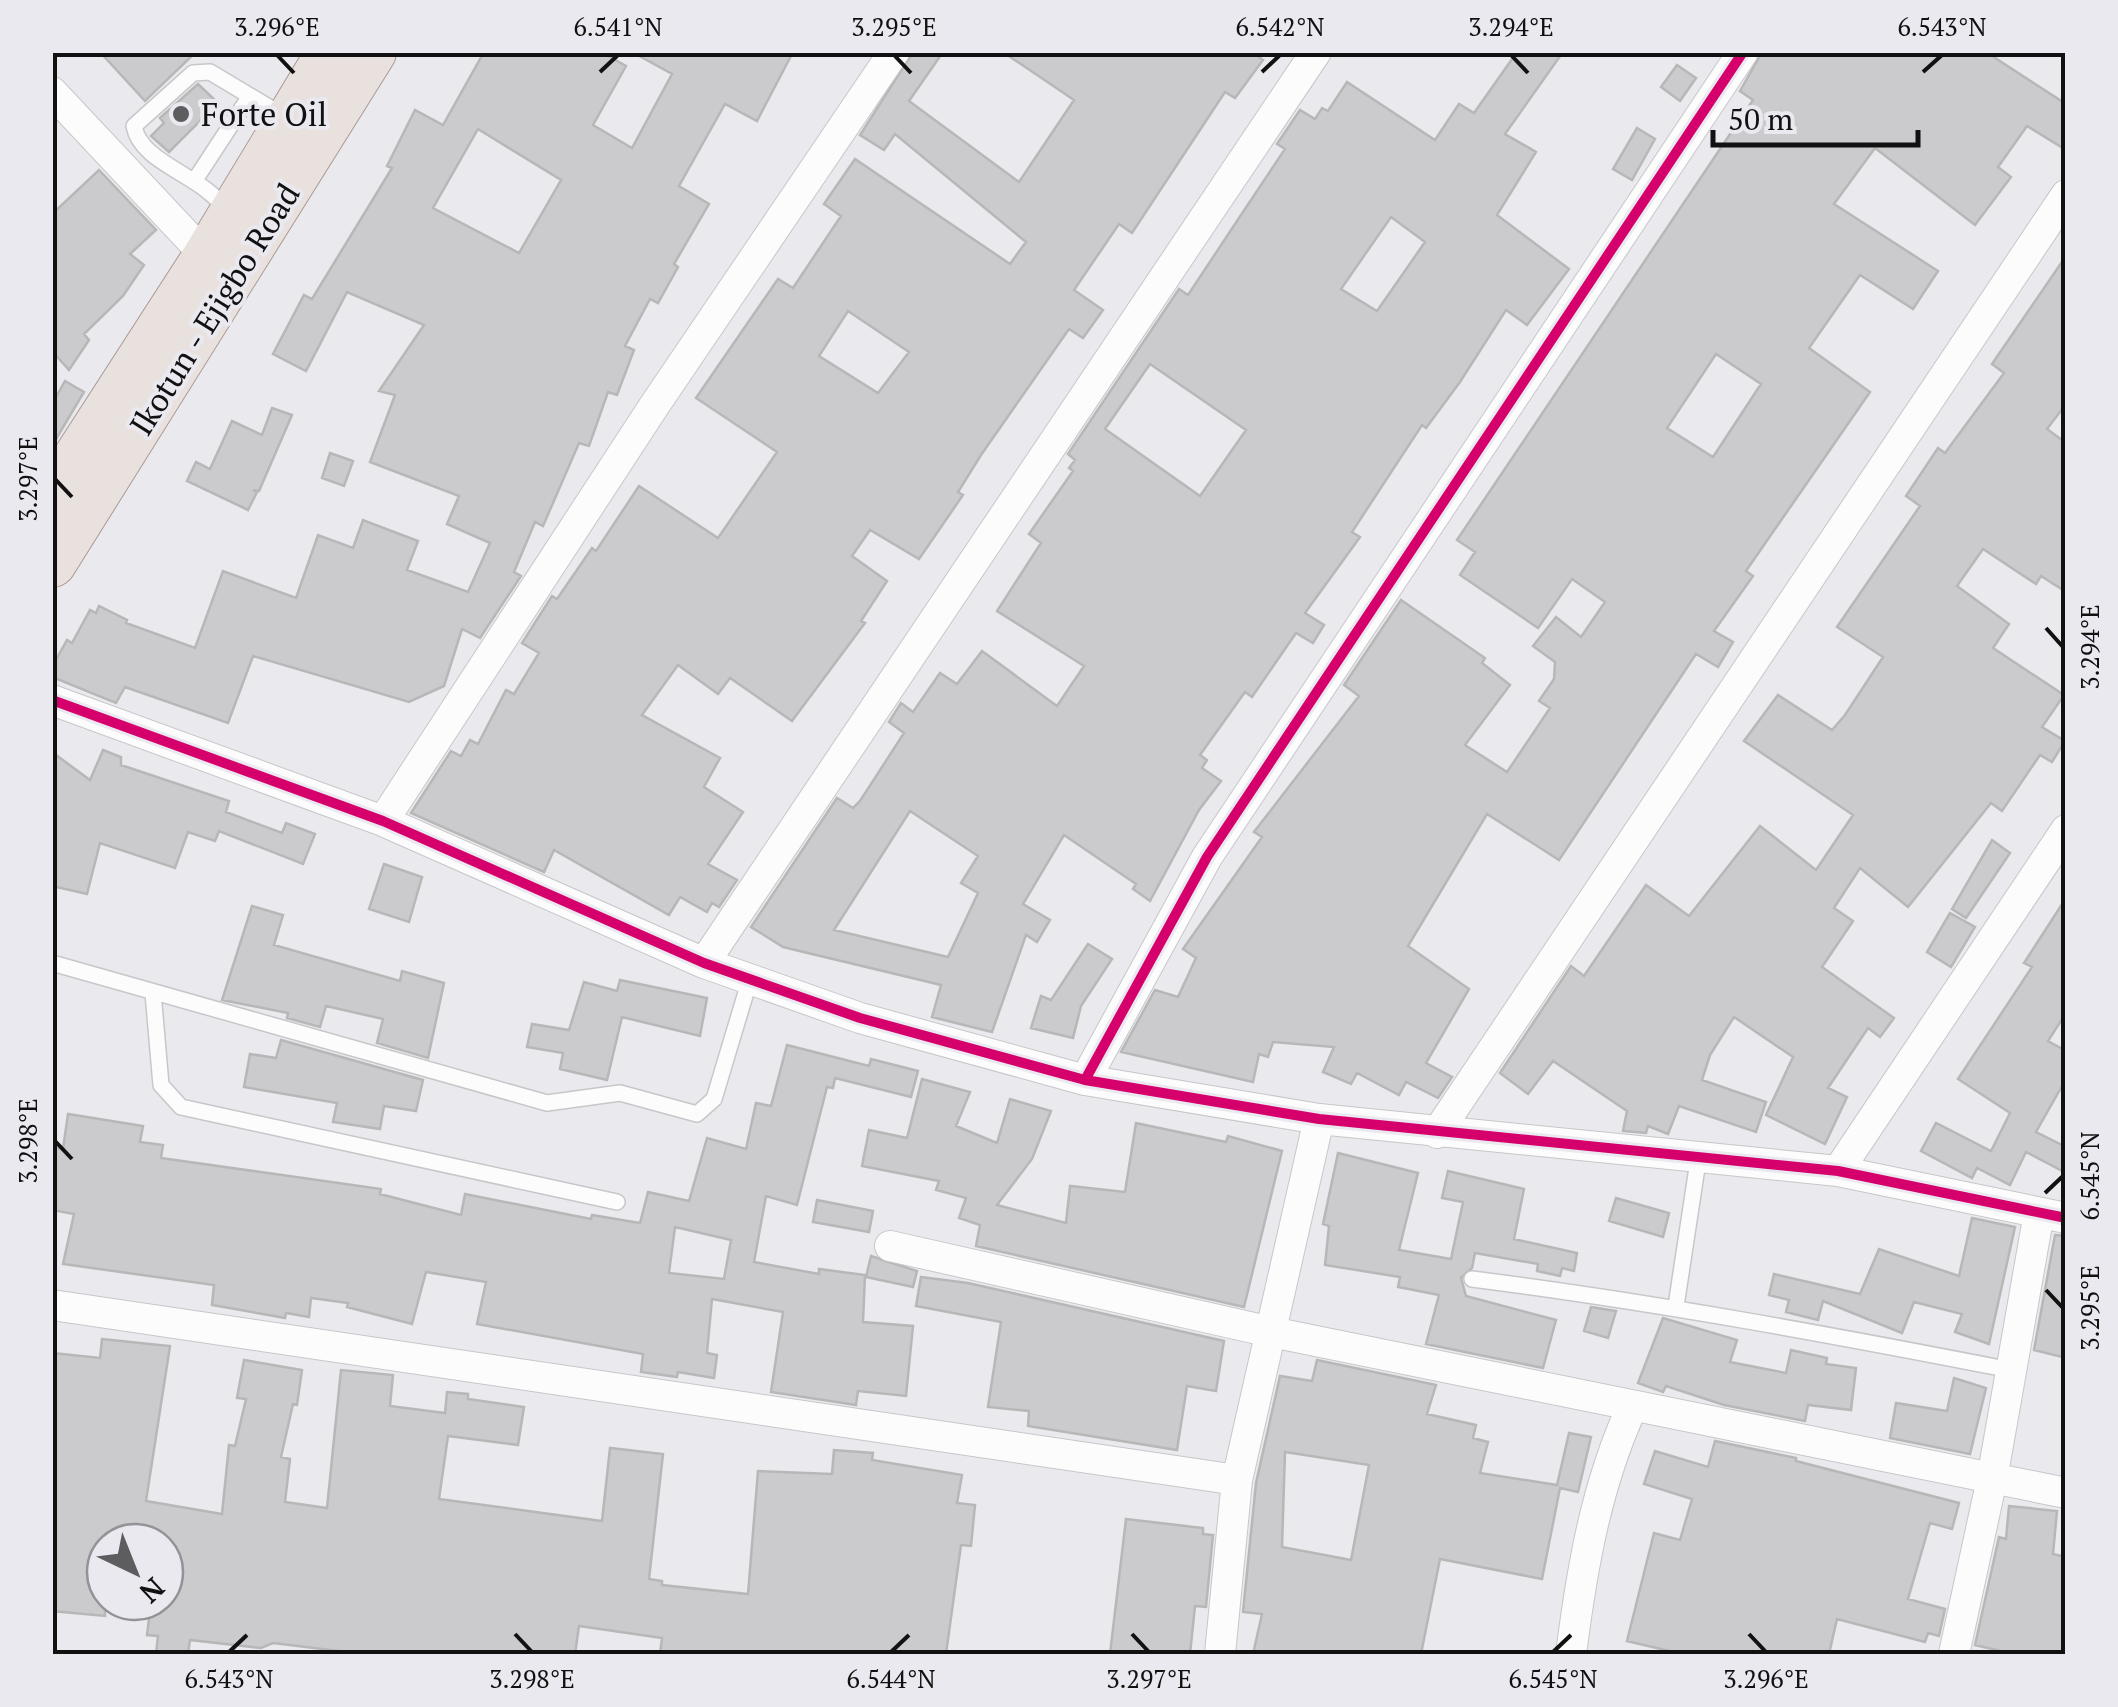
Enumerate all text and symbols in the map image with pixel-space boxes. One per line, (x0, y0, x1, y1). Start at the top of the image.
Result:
text: 3.296°E (234, 10, 320, 43)
text: 6.541°N (573, 10, 663, 43)
text: 3.295°E (851, 10, 937, 43)
text: 6.542°N (1235, 10, 1325, 43)
text: 3.294°E (1468, 10, 1554, 43)
text: 6.543°N (1897, 10, 1987, 43)
scale bar (1713, 85, 1918, 147)
place label: Forte Oil (201, 93, 327, 135)
text: 50 m (1728, 99, 1793, 139)
marker: Forte Oil (170, 103, 192, 125)
street label: Ikotun - Ejigbo Road (120, 175, 309, 443)
text: 3.297°E (11, 436, 44, 522)
text: 3.294°E (2073, 604, 2106, 690)
text: 3.298°E (11, 1098, 44, 1184)
text: 6.545°N (2073, 1131, 2106, 1221)
text: 3.295°E (2073, 1265, 2106, 1351)
north arrow (85, 1522, 185, 1622)
text: N (132, 1570, 173, 1611)
text: 6.543°N (184, 1662, 274, 1695)
text: 3.298°E (489, 1662, 575, 1695)
text: 6.544°N (846, 1662, 936, 1695)
text: 3.297°E (1106, 1662, 1192, 1695)
text: 6.545°N (1508, 1662, 1598, 1695)
text: 3.296°E (1723, 1662, 1809, 1695)

